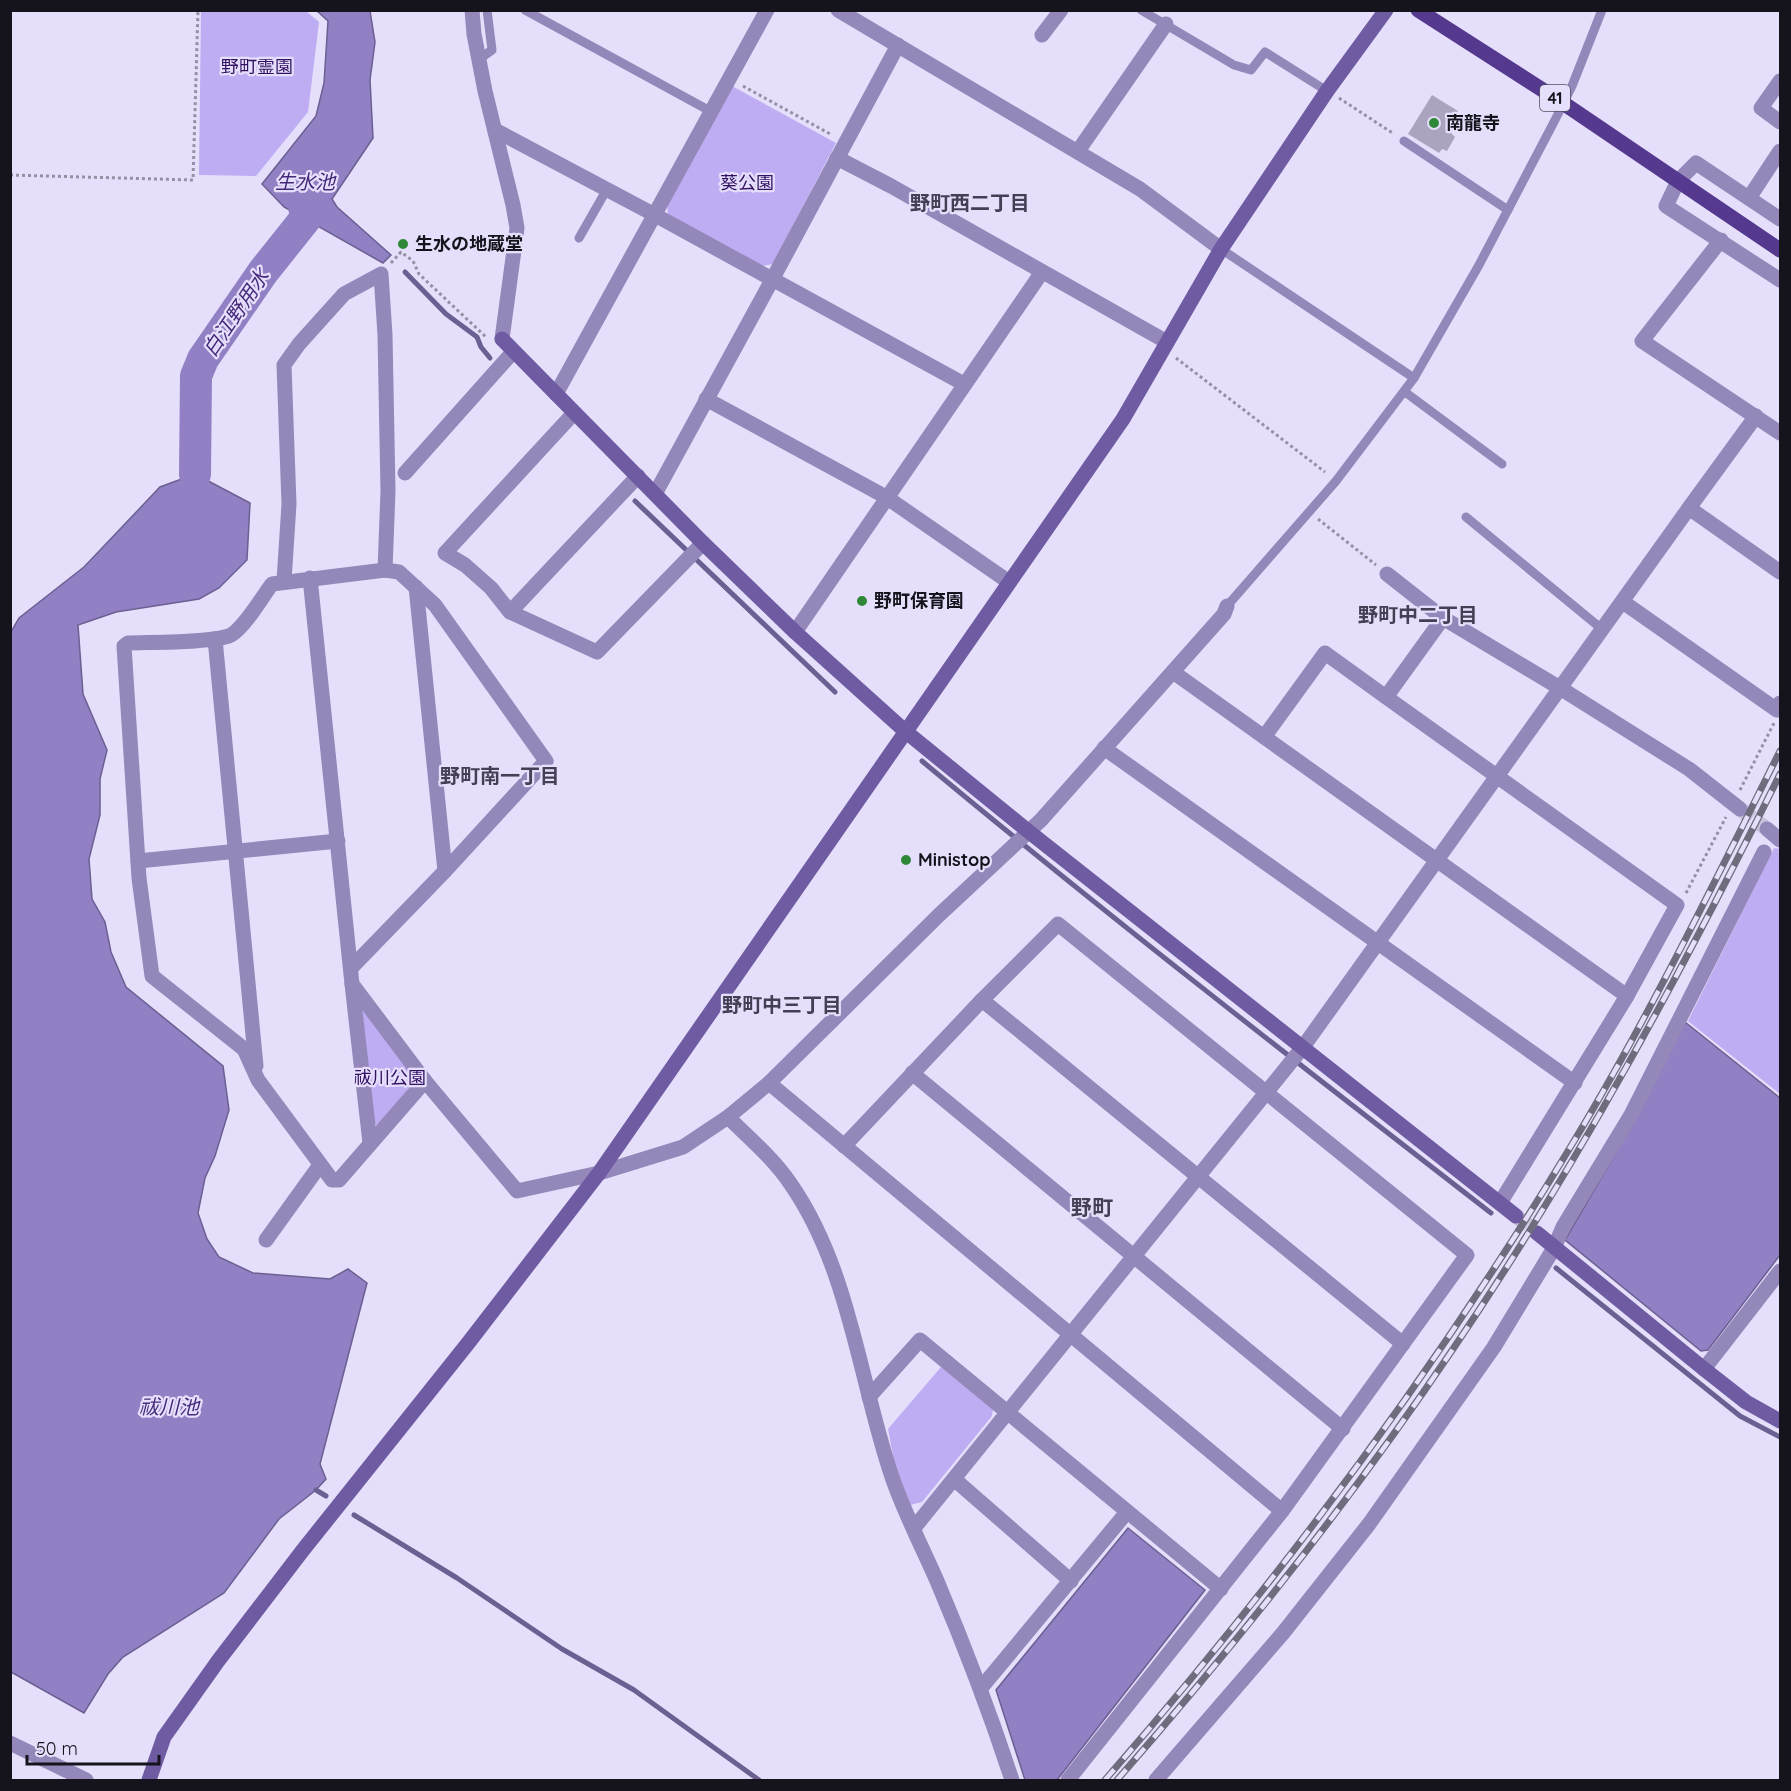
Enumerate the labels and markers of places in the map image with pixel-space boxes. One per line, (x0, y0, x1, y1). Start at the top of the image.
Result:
place label: 南龍寺 (1446, 111, 1500, 134)
marker: 南龍寺 (1427, 116, 1441, 130)
place label: 生水の地蔵堂 (415, 232, 523, 255)
marker: 生水の地蔵堂 (396, 237, 410, 251)
place label: 野町保育園 (874, 589, 964, 612)
marker: 野町保育園 (855, 594, 869, 608)
place label: Ministop (918, 848, 990, 871)
marker: Ministop (899, 853, 913, 867)

